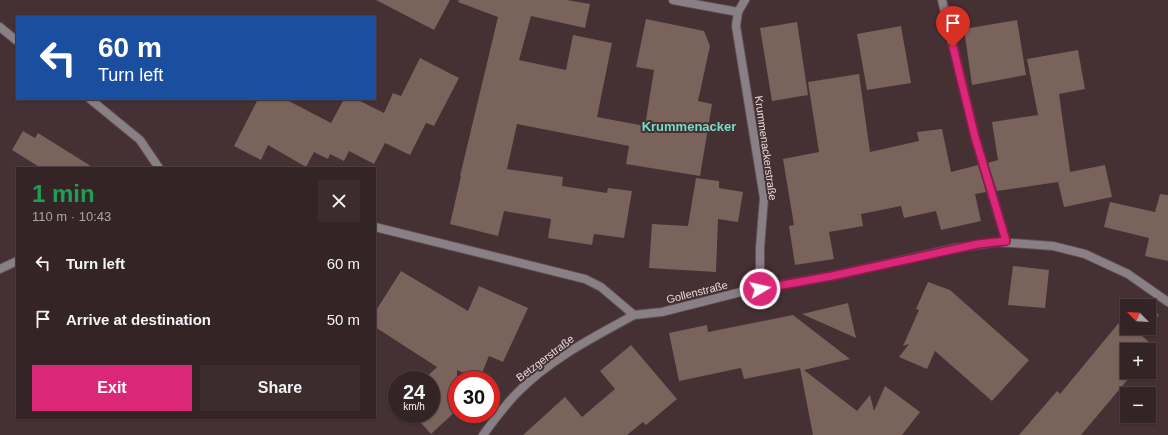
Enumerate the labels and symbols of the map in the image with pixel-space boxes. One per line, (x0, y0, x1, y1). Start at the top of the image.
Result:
pin (936, 6, 970, 47)
street label: Krummenackerstraße (753, 95, 779, 201)
district label: Krummenacker (642, 119, 736, 134)
position arrow (739, 268, 781, 310)
street label: Gollenstraße (665, 279, 729, 305)
north arrow (1120, 299, 1156, 335)
street label: Betzgerstraße (514, 332, 576, 384)
speed limit sign: 30 (448, 371, 500, 423)

